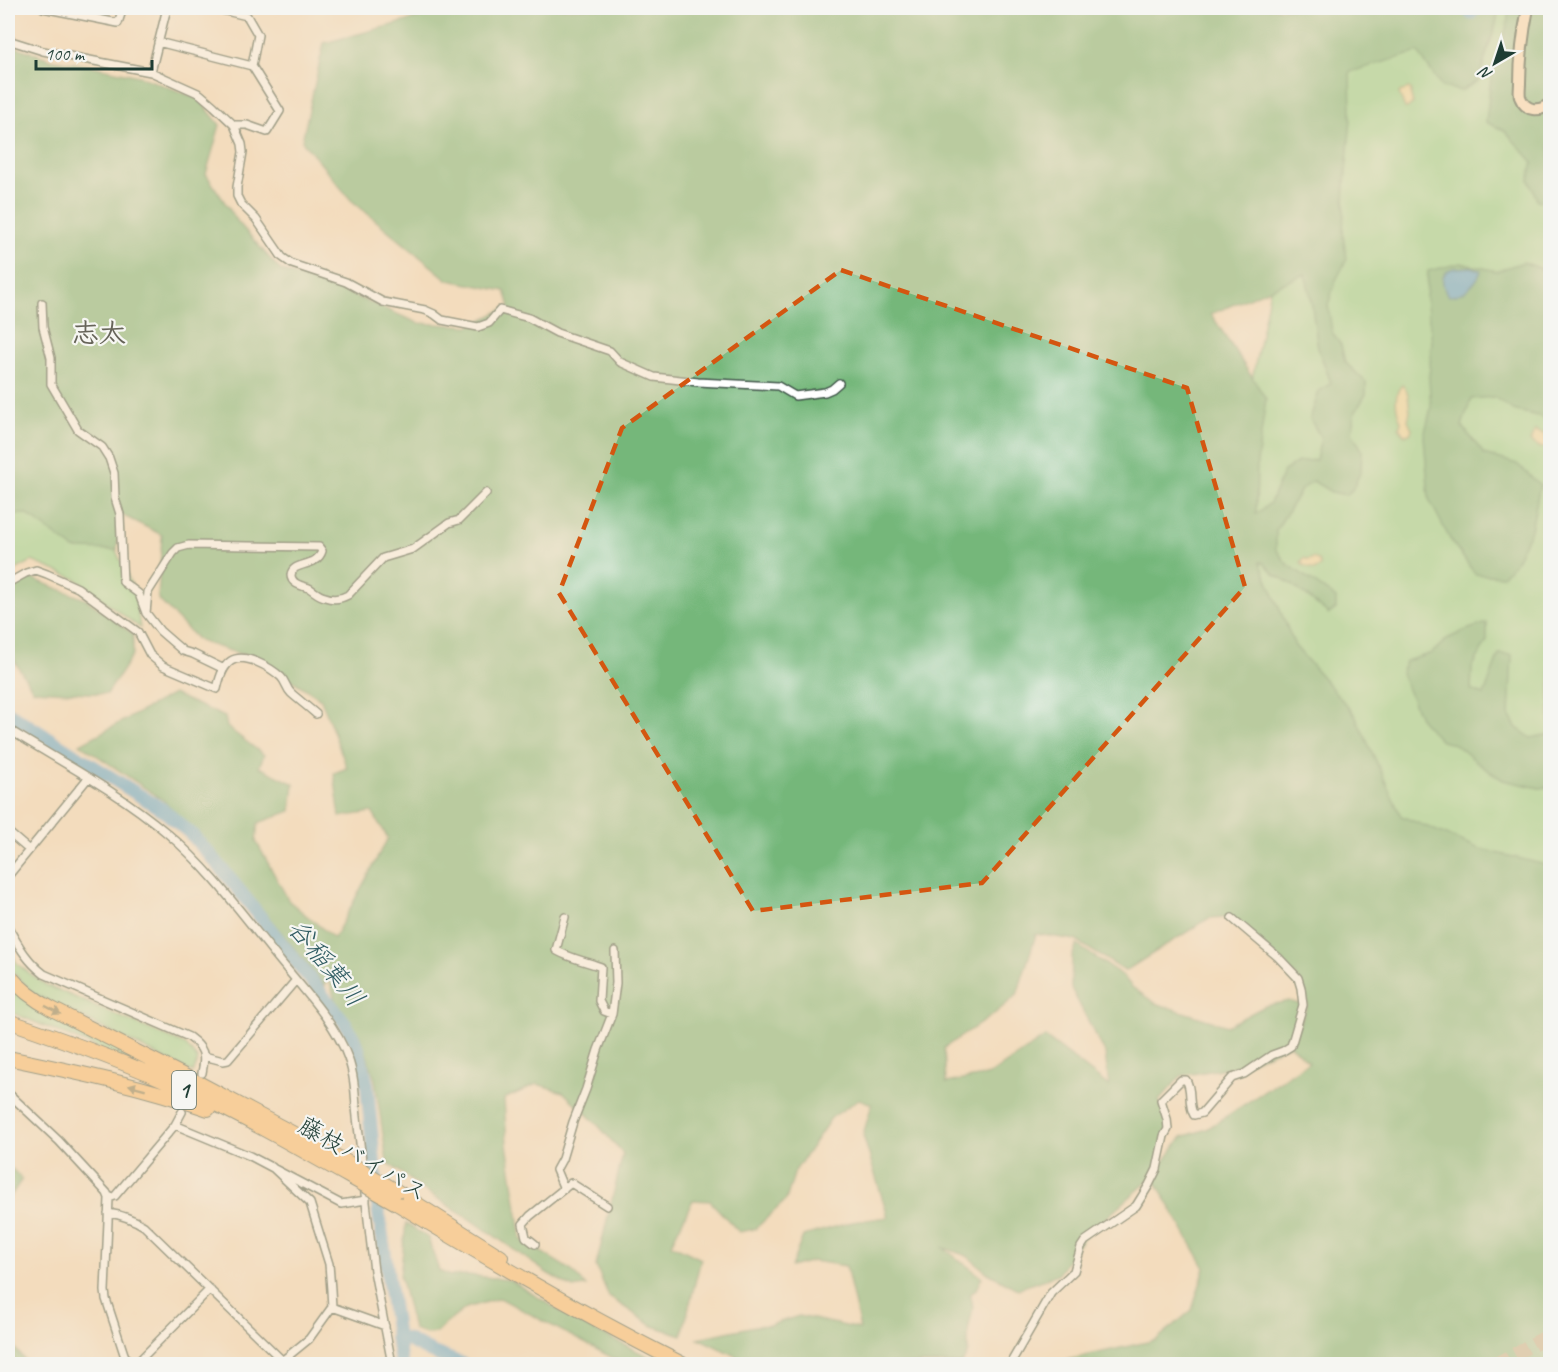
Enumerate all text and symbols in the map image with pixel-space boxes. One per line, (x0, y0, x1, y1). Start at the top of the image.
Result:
scale bar (36, 33, 152, 71)
north arrow (1465, 33, 1525, 93)
text: 100 m (45, 43, 86, 65)
text: N (1474, 61, 1496, 85)
district label: 志太 (72, 316, 126, 350)
water label: 谷稲葉川 (281, 913, 372, 1014)
one-way arrow (45, 1005, 62, 1015)
road number: 1 (172, 1071, 196, 1109)
one-way arrow (128, 1082, 146, 1092)
street label: 藤枝バイパス (293, 1110, 433, 1208)

